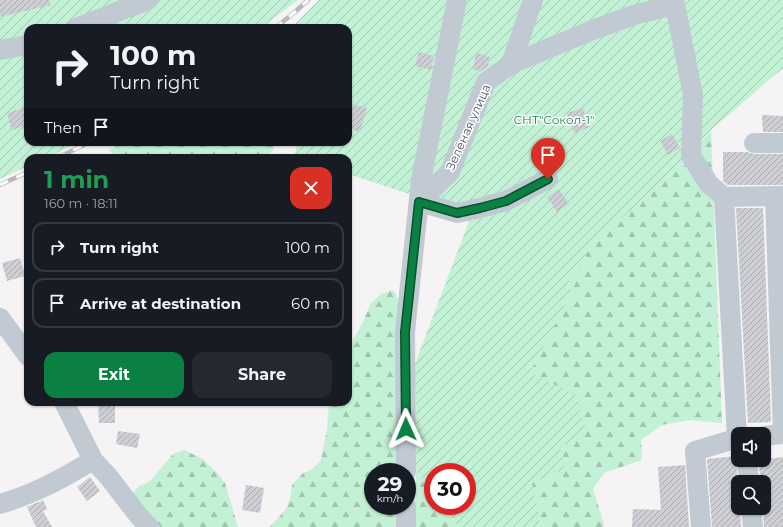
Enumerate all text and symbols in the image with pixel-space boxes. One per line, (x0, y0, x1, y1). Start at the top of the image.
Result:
text: 100 m (110, 38, 196, 72)
icon: right (44, 40, 96, 92)
text: Turn right (110, 72, 200, 94)
street label: Зелёная улица (442, 82, 494, 172)
park label: СНТ"Сокол-1" (514, 112, 594, 127)
icon: arrive (90, 116, 112, 138)
text: Then (44, 118, 82, 137)
pin (531, 138, 565, 179)
icon: arrive (537, 144, 559, 166)
text: 1 min (44, 165, 109, 194)
button: close (290, 167, 332, 209)
text: 160 m · 18:11 (44, 195, 118, 211)
icon: right (46, 236, 68, 258)
text: Turn right (80, 238, 159, 257)
text: 100 m (285, 238, 330, 257)
icon: arrive (46, 292, 68, 314)
text: Arrive at destination (80, 294, 241, 313)
text: 60 m (291, 294, 330, 313)
button: Exit (44, 352, 184, 398)
button: Share (192, 352, 332, 398)
position arrow (385, 408, 427, 450)
map controls (731, 427, 771, 515)
button: sound (731, 427, 771, 467)
speed limit sign: 30 (424, 463, 476, 515)
text: 29 (378, 472, 402, 496)
button: search (731, 475, 771, 515)
text: km/h (377, 492, 403, 505)

